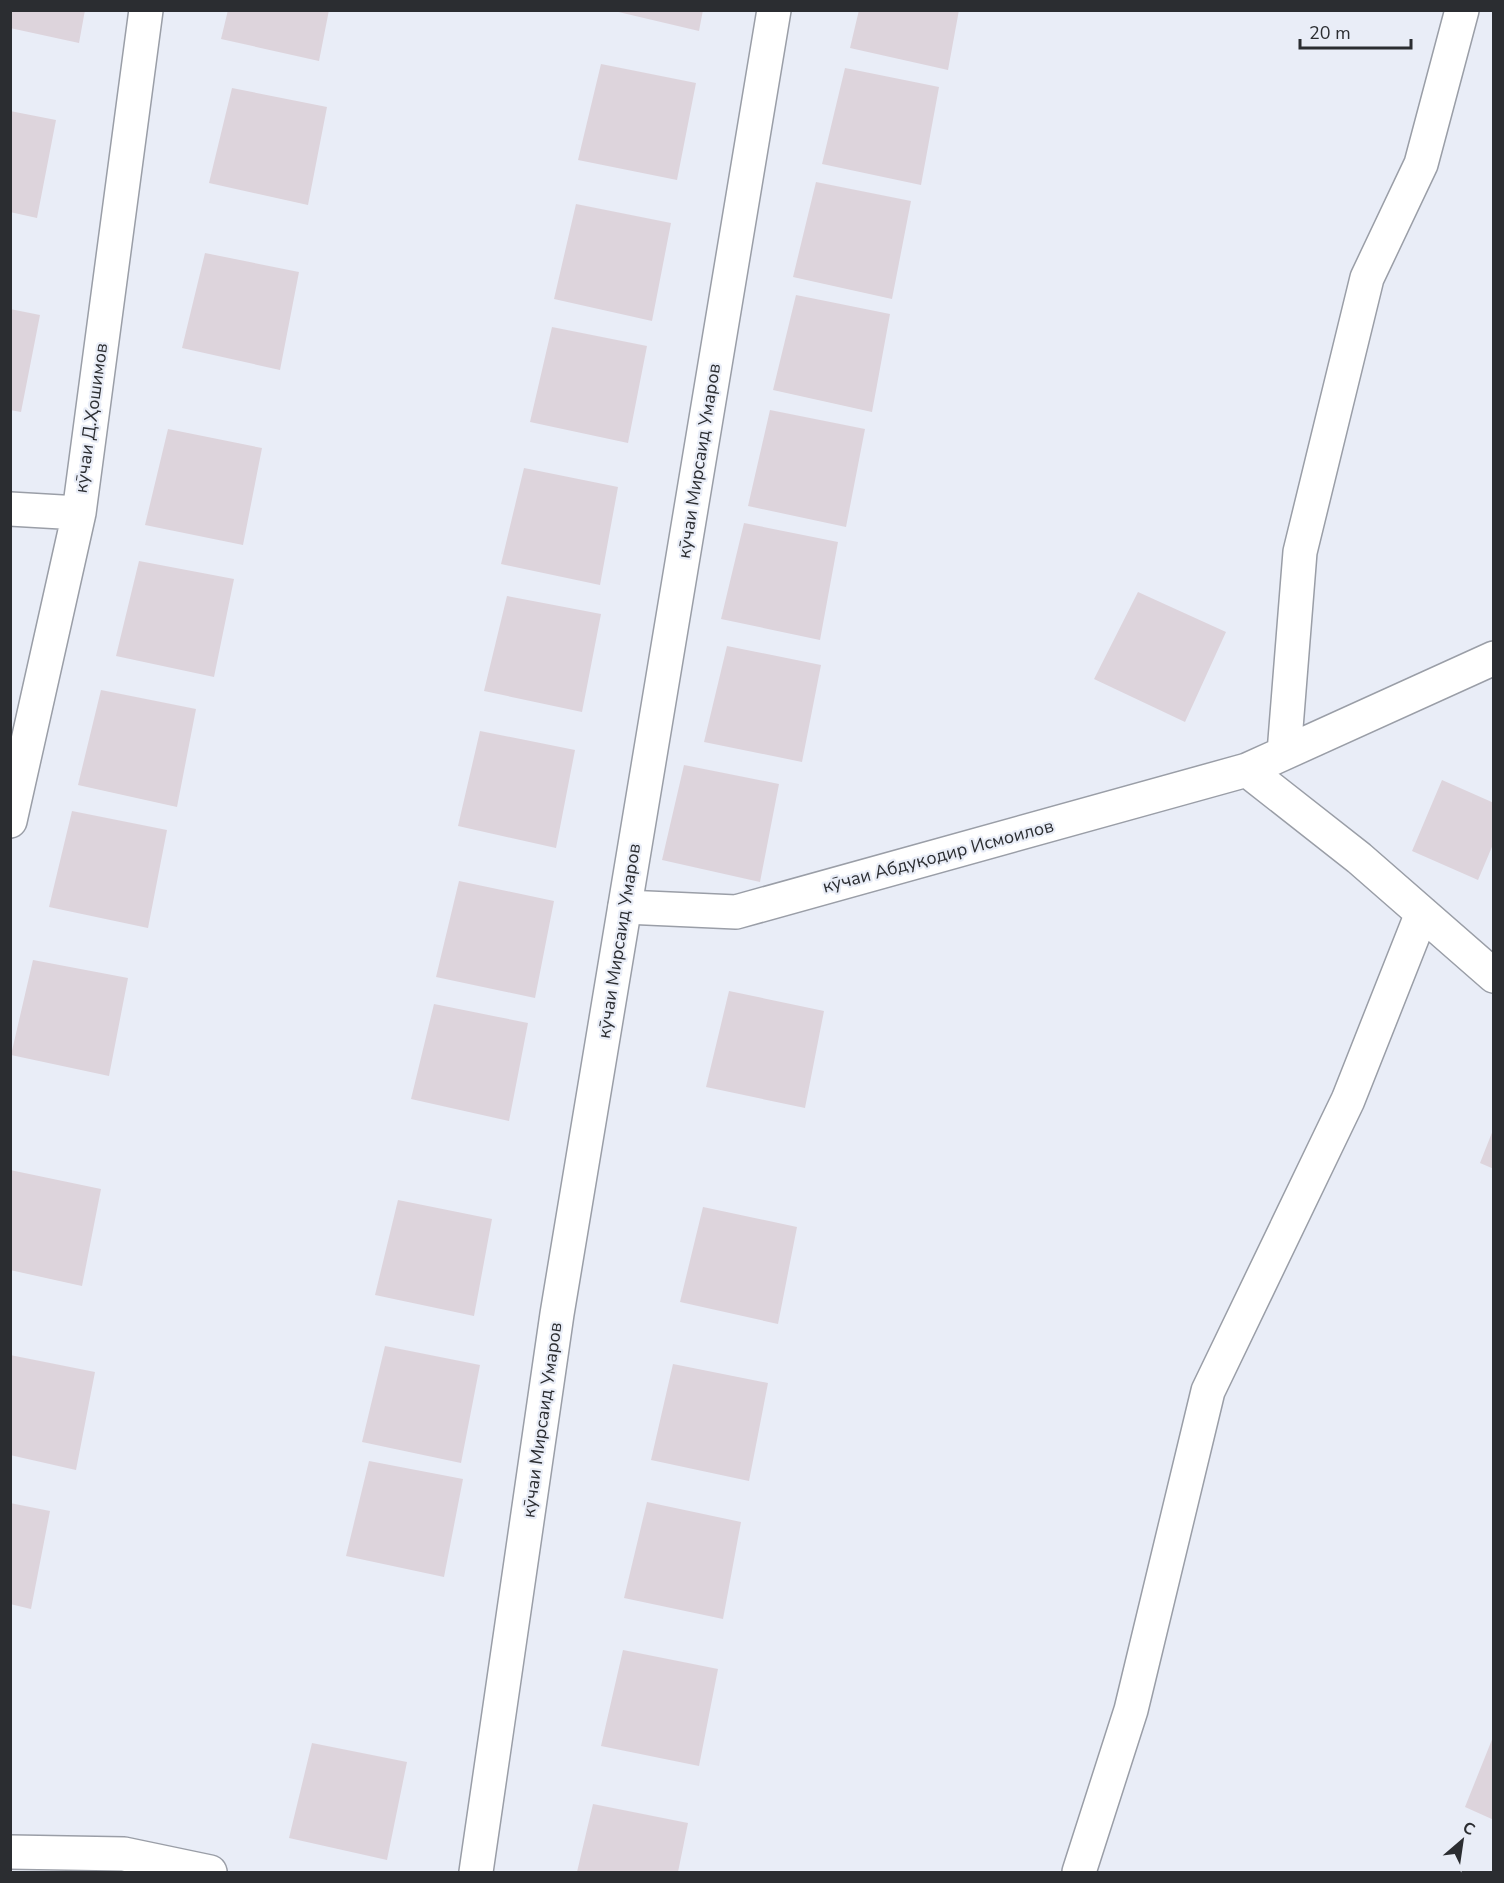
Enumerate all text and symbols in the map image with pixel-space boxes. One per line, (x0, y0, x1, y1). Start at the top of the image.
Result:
scale bar (1300, 12, 1411, 50)
text: 20 m (1309, 21, 1351, 45)
street label: кӯчаи Д.Ҳошимов (69, 341, 113, 495)
street label: кӯчаи Мирсаид Умаров (672, 362, 726, 560)
street label: кӯчаи Абдуқодир Исмоилов (820, 814, 1056, 898)
street label: кӯчаи Мирсаид Умаров (592, 842, 646, 1040)
street label: кӯчаи Мирсаид Умаров (516, 1321, 568, 1519)
north arrow (1432, 1811, 1492, 1871)
text: С (1459, 1816, 1479, 1841)

